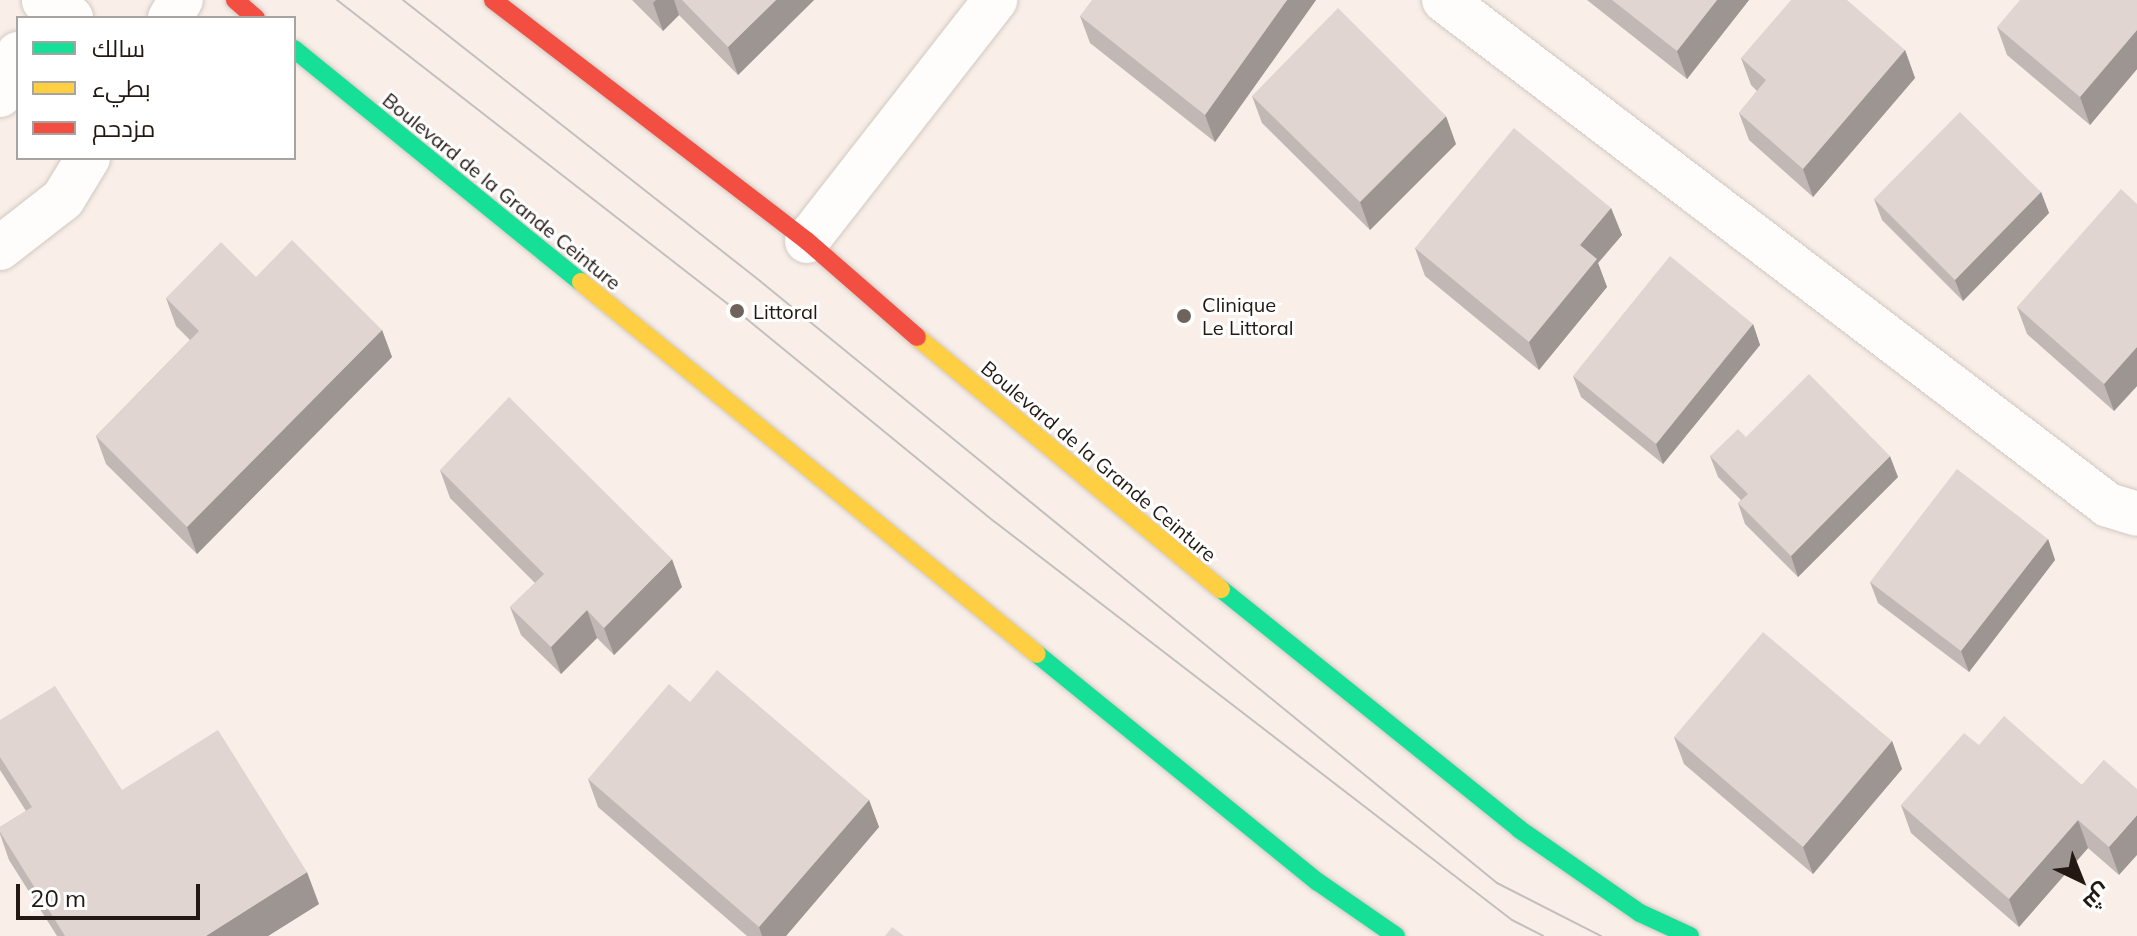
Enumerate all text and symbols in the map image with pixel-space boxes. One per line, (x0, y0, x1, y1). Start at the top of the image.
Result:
legend (16, 16, 296, 160)
text: سالك (92, 33, 145, 63)
text: بطيء (92, 73, 151, 103)
street label: Boulevard de la Grande Ceinture (378, 87, 626, 295)
text: مزدحم (92, 113, 155, 143)
place label: Clinique Le Littoral (1202, 292, 1294, 339)
place label: Littoral (753, 299, 818, 323)
marker: Littoral (728, 302, 746, 320)
marker: Clinique Le Littoral (1173, 305, 1195, 327)
street label: Boulevard de la Grande Ceinture (977, 356, 1221, 566)
north arrow (2041, 840, 2121, 920)
scale bar (20, 868, 204, 918)
text: ش (2078, 878, 2117, 917)
text: 20 m (30, 883, 86, 913)

